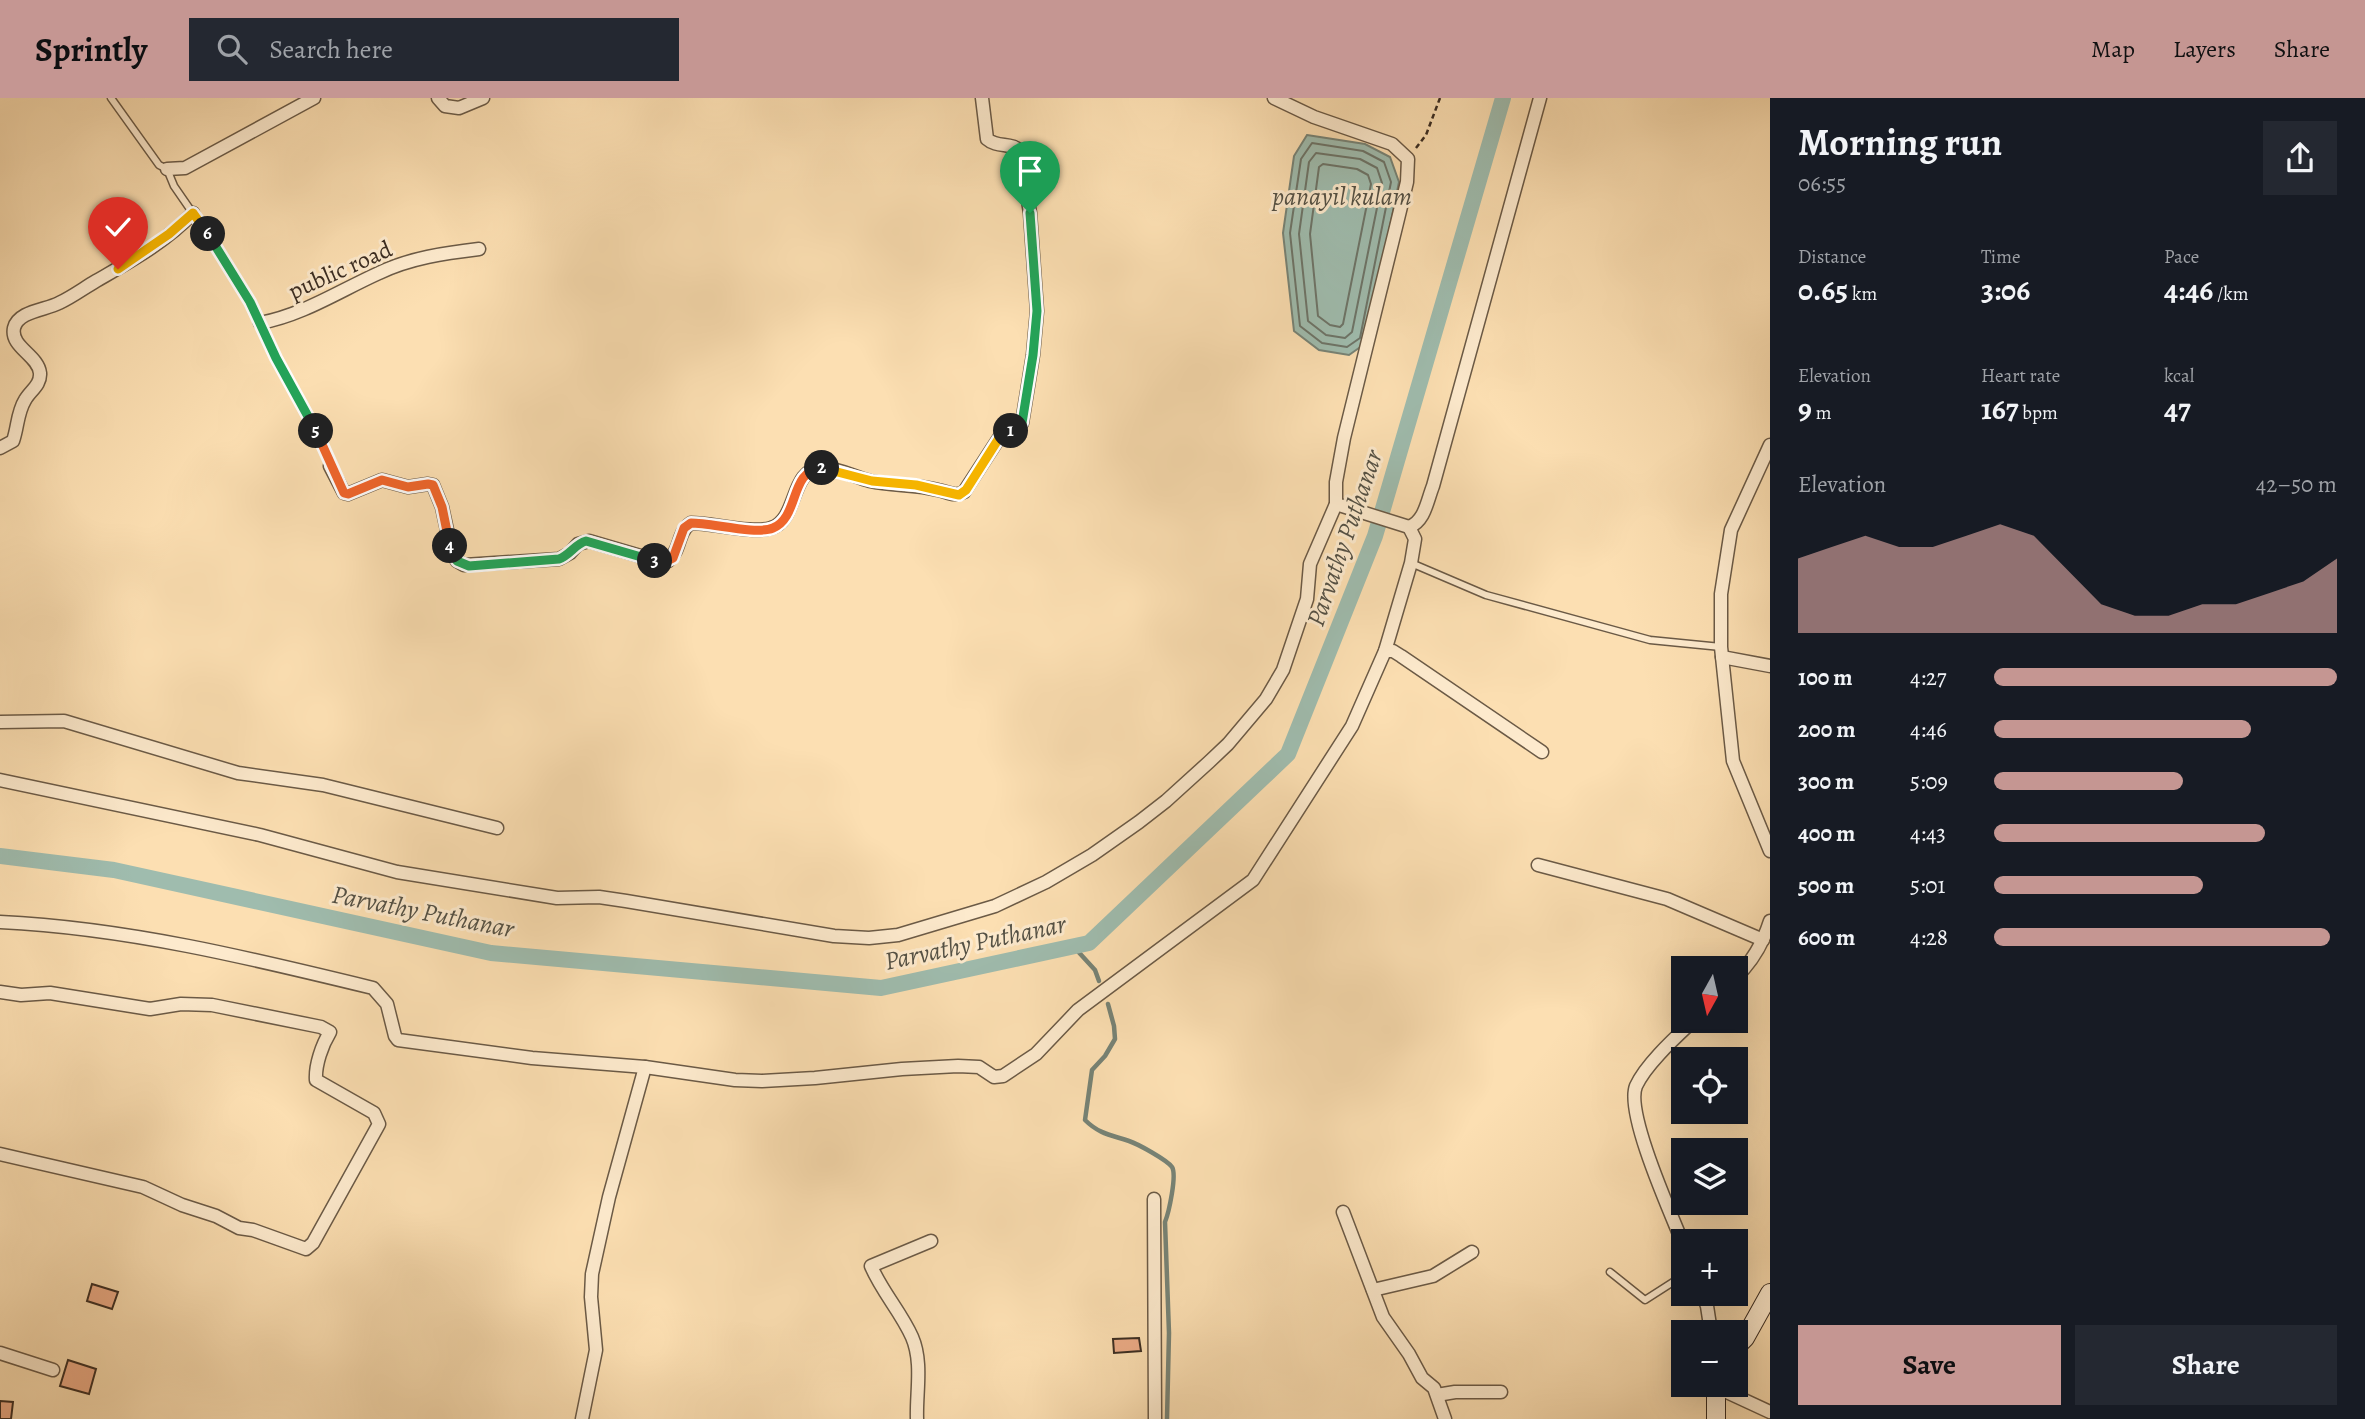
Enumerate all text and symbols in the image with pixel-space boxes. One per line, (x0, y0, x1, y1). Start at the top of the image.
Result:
search box (189, 18, 679, 81)
text: Sprintly (35, 27, 147, 72)
icon: search (213, 30, 251, 68)
text: Search here (269, 32, 393, 67)
text: Map (2091, 33, 2135, 65)
text: Layers (2173, 33, 2236, 65)
text: Share (2274, 33, 2330, 65)
text: Morning run (1798, 116, 2002, 168)
button: share (2263, 121, 2337, 195)
pin (1000, 141, 1060, 213)
icon: arrive (1011, 152, 1049, 190)
text: 06:55 (1798, 168, 1846, 199)
water label: panayil kulam (1271, 179, 1412, 214)
pin (88, 197, 148, 269)
icon: check (99, 208, 137, 246)
pin: 6 (190, 216, 226, 252)
text: 6 (203, 220, 212, 246)
street label: public road (283, 233, 397, 307)
text: Distance (1798, 244, 1866, 270)
text: Time (1981, 244, 2020, 270)
text: Pace (2164, 244, 2199, 270)
text: 0.65 (1798, 270, 1848, 310)
text: 3:06 (1981, 270, 2030, 310)
text: 4:46 (2164, 270, 2213, 310)
text: km (1848, 281, 1877, 307)
text: /km (2213, 281, 2249, 307)
text: Elevation (1798, 363, 1871, 389)
text: Heart rate (1981, 363, 2060, 389)
text: kcal (2164, 363, 2194, 389)
text: 9 (1798, 389, 1812, 429)
text: 167 (1981, 389, 2019, 429)
text: 47 (2164, 389, 2191, 429)
text: m (1812, 400, 1831, 426)
text: bpm (2019, 400, 2058, 426)
pin: 5 (298, 414, 334, 448)
pin: 1 (993, 414, 1028, 448)
text: 5 (311, 417, 320, 443)
text: 1 (1007, 417, 1014, 443)
water label: Parvathy Puthanar (1298, 444, 1391, 631)
pin: 2 (804, 450, 840, 486)
text: 2 (817, 454, 826, 480)
text: Elevation (1798, 469, 1886, 500)
text: 42–50 m (2256, 469, 2337, 500)
pin: 4 (433, 528, 468, 564)
text: 4 (445, 532, 454, 558)
pin: 3 (638, 544, 672, 578)
text: 3 (650, 547, 659, 573)
text: 100 m (1798, 662, 1853, 693)
text: 4:27 (1910, 662, 1946, 693)
text: 200 m (1798, 714, 1856, 745)
text: 4:46 (1910, 714, 1947, 745)
text: 300 m (1798, 766, 1854, 797)
text: 5:09 (1910, 766, 1948, 797)
text: 400 m (1798, 818, 1855, 849)
text: 4:43 (1910, 818, 1946, 849)
text: 500 m (1798, 870, 1854, 901)
text: 5:01 (1910, 870, 1946, 901)
water label: Parvathy Puthanar (329, 877, 518, 946)
water label: Parvathy Puthanar (881, 906, 1070, 979)
text: 600 m (1798, 922, 1855, 953)
text: 4:28 (1910, 922, 1948, 953)
north arrow (1671, 956, 1748, 1032)
map controls (1671, 956, 1748, 1397)
button: locate (1671, 1047, 1748, 1124)
button: layers (1671, 1138, 1748, 1215)
button: + (1671, 1229, 1748, 1306)
button: − (1671, 1320, 1748, 1397)
button: Save (1798, 1325, 2061, 1405)
button: Share (2075, 1325, 2337, 1405)

